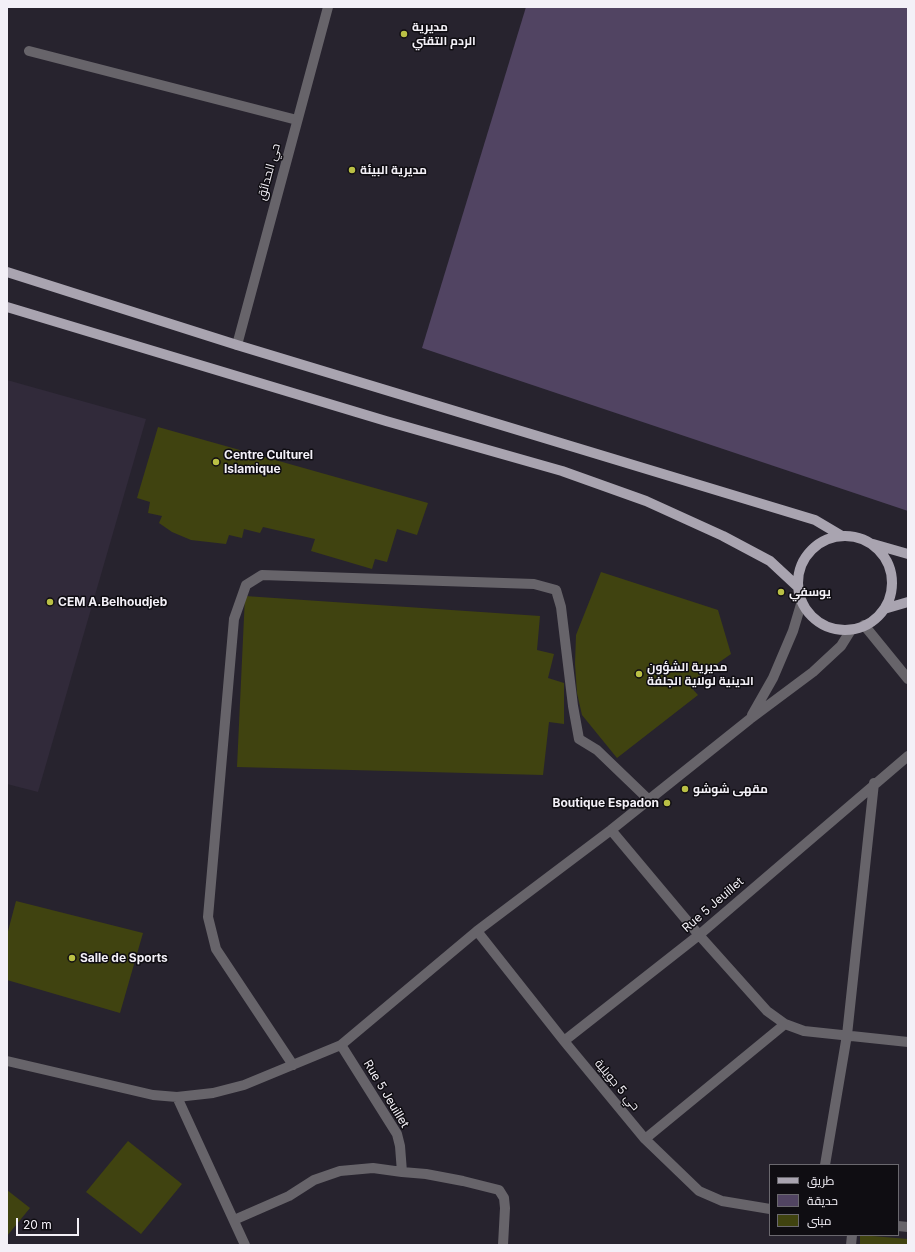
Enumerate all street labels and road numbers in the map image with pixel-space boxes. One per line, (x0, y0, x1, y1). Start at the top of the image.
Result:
street label: حي الحدائق (255, 142, 283, 202)
street label: Rue 5 Jeuillet (679, 874, 747, 936)
street label: حي 5 جويلية (591, 1057, 643, 1113)
street label: Rue 5 Jeuillet (360, 1058, 412, 1130)

